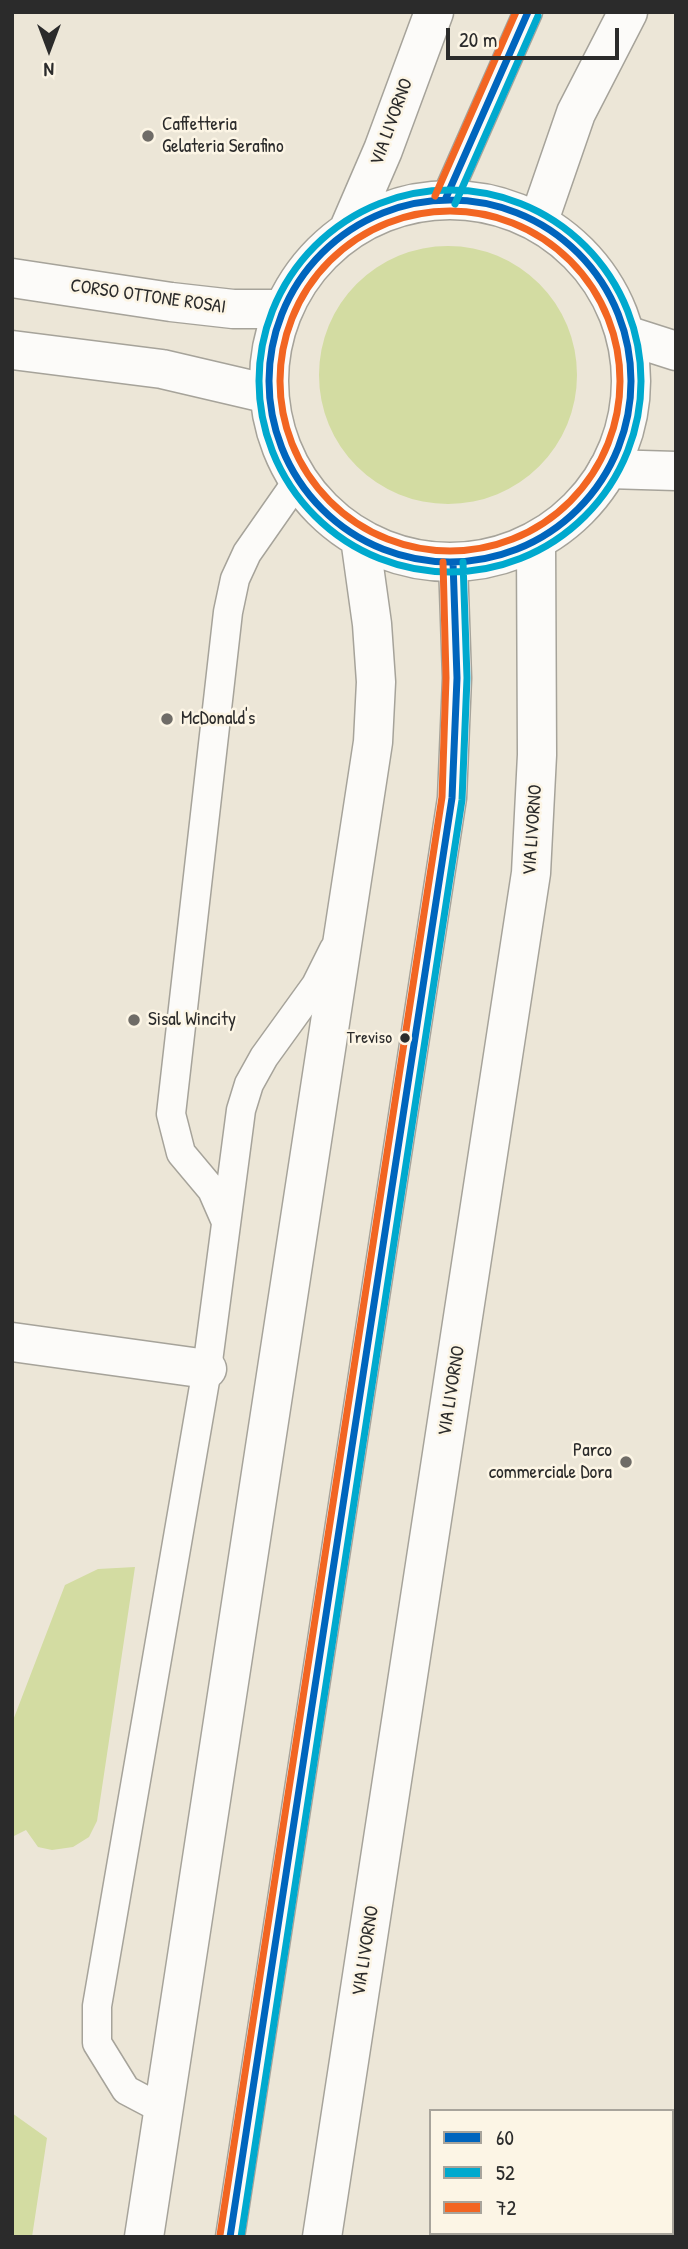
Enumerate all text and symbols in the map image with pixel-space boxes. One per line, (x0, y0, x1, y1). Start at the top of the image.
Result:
north arrow (14, 14, 84, 84)
scale bar (450, 14, 623, 58)
text: 20 m (459, 25, 497, 54)
text: N (44, 57, 54, 83)
street label: VIA LIVORNO (366, 75, 418, 169)
place label: Caffetteria Gelateria Serafino (162, 114, 284, 158)
marker: Caffetteria Gelateria Serafino (140, 128, 156, 144)
street label: CORSO OTTONE ROSAI (69, 275, 227, 319)
place label: McDonald's (181, 708, 255, 730)
marker: McDonald's (159, 711, 175, 727)
street label: VIA LIVORNO (518, 784, 548, 876)
place label: Sisal Wincity (148, 1009, 236, 1031)
marker: Sisal Wincity (126, 1012, 142, 1028)
place label: Treviso (347, 1028, 392, 1048)
marker: Treviso (398, 1031, 412, 1045)
street label: VIA LIVORNO (434, 1344, 470, 1438)
place label: Parco commerciale Dora (489, 1440, 612, 1484)
marker: Parco commerciale Dora (618, 1454, 634, 1470)
street label: VIA LIVORNO (348, 1904, 384, 1998)
legend (429, 2109, 674, 2235)
text: 60 (496, 2123, 514, 2152)
text: 52 (496, 2158, 515, 2187)
text: 72 (496, 2193, 516, 2222)

